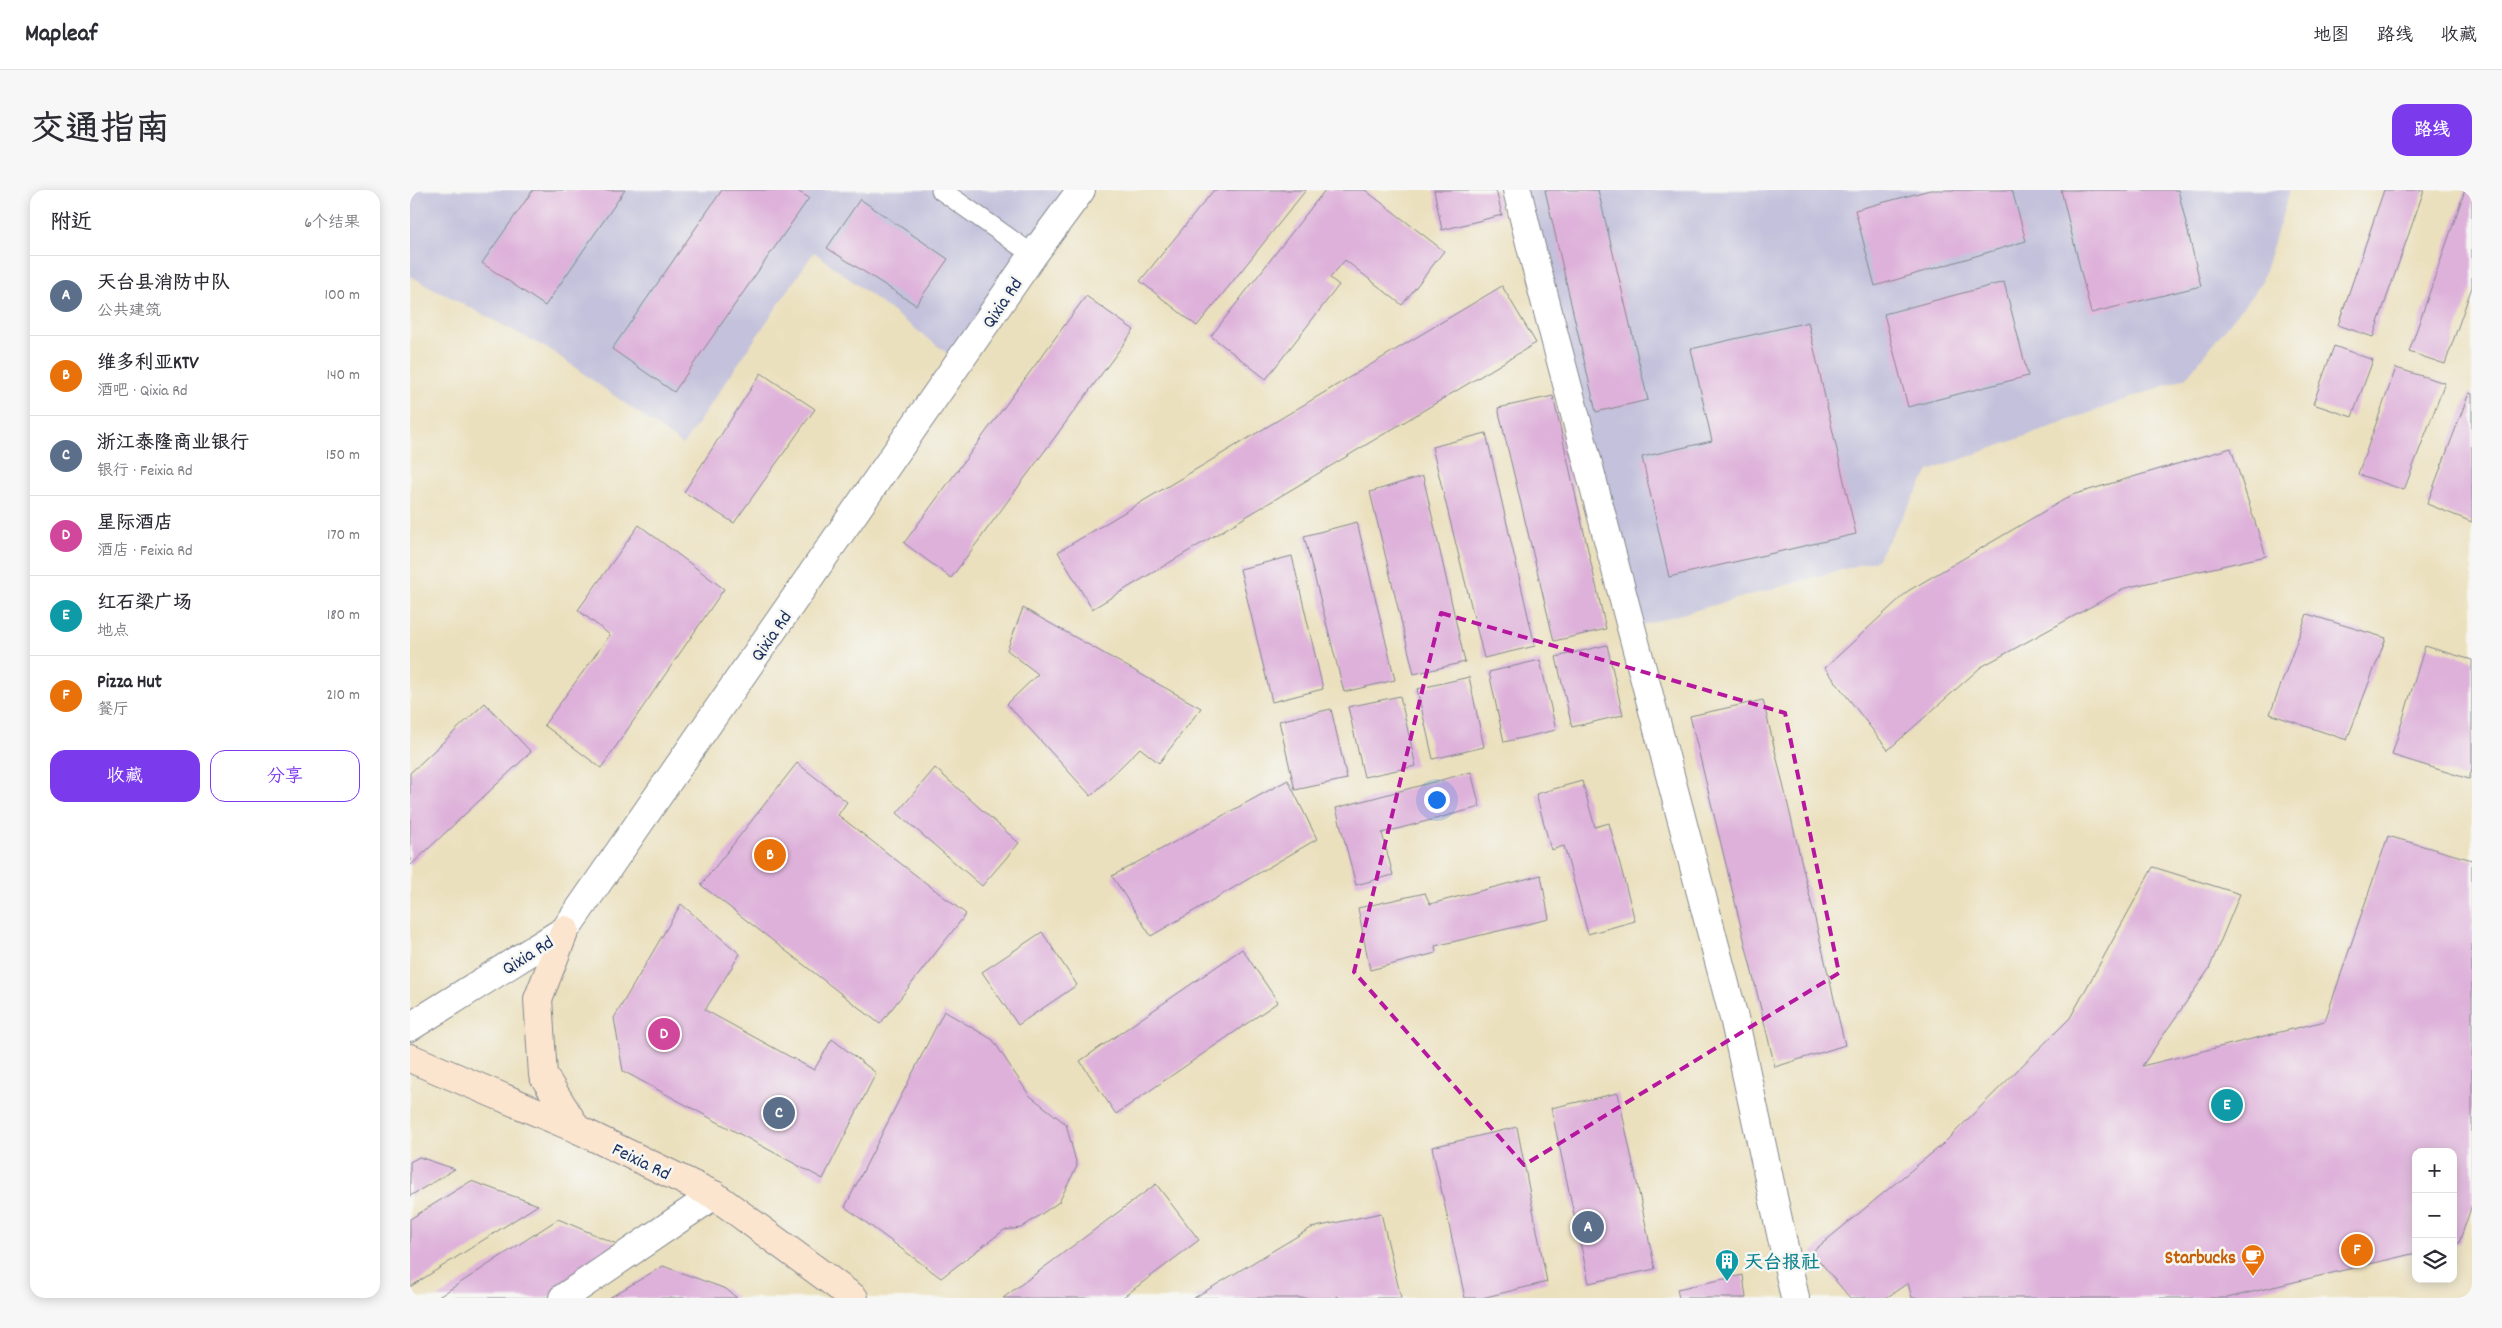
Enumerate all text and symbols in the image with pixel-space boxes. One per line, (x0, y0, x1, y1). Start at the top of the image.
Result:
text: Mapleaf (25, 18, 97, 52)
text: 地图 (2313, 24, 2349, 49)
text: 路线 (2377, 24, 2413, 49)
text: 收藏 (2441, 24, 2477, 49)
button: 路线 (2392, 104, 2472, 156)
text: 交通指南 (30, 107, 170, 157)
text: 附近 (50, 209, 92, 239)
text: 6个结果 (304, 212, 360, 235)
text: 天台县消防中队 (97, 271, 230, 298)
street label: Qixia Rd (977, 273, 1031, 335)
text: A (62, 284, 70, 307)
text: 100 m (324, 284, 360, 307)
text: 公共建筑 (97, 300, 161, 323)
text: 维多利亚KTV (97, 351, 199, 378)
text: B (62, 364, 70, 387)
text: 140 m (326, 364, 360, 387)
text: 酒吧 · Qixia Rd (97, 380, 188, 403)
text: 浙江泰隆商业银行 (97, 431, 249, 458)
text: C (62, 444, 70, 467)
text: 150 m (326, 444, 360, 467)
text: 银行 · Feixia Rd (97, 460, 192, 483)
text: 星际酒店 (97, 511, 173, 538)
text: D (62, 524, 70, 547)
text: 170 m (327, 524, 360, 547)
text: 酒店 · Feixia Rd (97, 540, 192, 563)
text: 红石梁广场 (97, 591, 192, 618)
text: E (62, 604, 70, 627)
text: 180 m (327, 604, 360, 627)
street label: Qixia Rd (746, 606, 800, 668)
text: 地点 (97, 620, 129, 643)
text: Pizza Hut (97, 670, 162, 697)
text: F (62, 684, 70, 707)
text: 210 m (326, 684, 360, 707)
text: 餐厅 (97, 699, 129, 722)
button: 收藏 (50, 750, 200, 802)
button: 分享 (210, 750, 360, 802)
your location (1424, 787, 1450, 813)
pin: B (754, 836, 786, 874)
street label: Qixia Rd (498, 931, 560, 983)
pin: D (648, 1015, 680, 1053)
pin: E (2211, 1086, 2243, 1124)
pin: C (763, 1094, 795, 1132)
street label: Feixia Rd (607, 1137, 674, 1189)
map controls (2412, 1148, 2457, 1283)
button: + (2412, 1148, 2457, 1193)
button: − (2412, 1193, 2457, 1238)
pin: A (1572, 1208, 1604, 1246)
pin: F (2341, 1231, 2373, 1269)
button: layers (2412, 1238, 2457, 1283)
cafe icon: Starbucks (2240, 1243, 2266, 1277)
place label: Starbucks (2165, 1246, 2236, 1273)
building icon: 天台报社 (1714, 1248, 1740, 1282)
place label: 天台报社 (1744, 1251, 1820, 1278)

